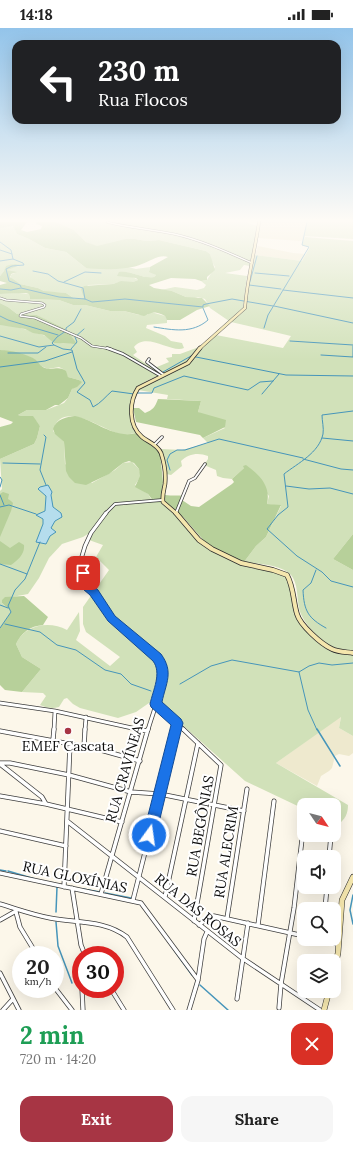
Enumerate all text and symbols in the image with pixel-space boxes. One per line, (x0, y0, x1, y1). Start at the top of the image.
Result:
text: 14:18 (20, 5, 53, 24)
text: 230 m (98, 53, 180, 89)
icon: left (32, 56, 84, 108)
text: Rua Flocos (98, 88, 188, 111)
pin (66, 556, 100, 590)
icon: arrive (72, 562, 94, 584)
street label: RUA CRAVÍNEAS (101, 715, 149, 825)
marker: EMEF Cascata (63, 726, 73, 736)
place label: EMEF Cascata (22, 737, 114, 755)
street label: RUA BEGÔNIAS (182, 774, 218, 878)
north arrow (297, 798, 341, 842)
map controls (297, 798, 341, 998)
street label: RUA ALECRIM (210, 805, 242, 899)
position arrow (128, 814, 170, 856)
button: sound (297, 850, 341, 894)
street label: RUA GLOXÍNIAS (21, 857, 129, 897)
street label: RUA DAS ROSAS (151, 869, 245, 951)
button: search (297, 902, 341, 946)
speed limit sign: 30 (72, 946, 124, 998)
text: 20 (26, 954, 50, 979)
button: layers (297, 954, 341, 998)
text: km/h (24, 975, 52, 988)
text: 2 min (20, 1020, 84, 1051)
button: close (291, 1023, 333, 1065)
text: 720 m · 14:20 (20, 1051, 96, 1068)
button: Exit (20, 1096, 173, 1142)
button: Share (181, 1096, 333, 1142)

